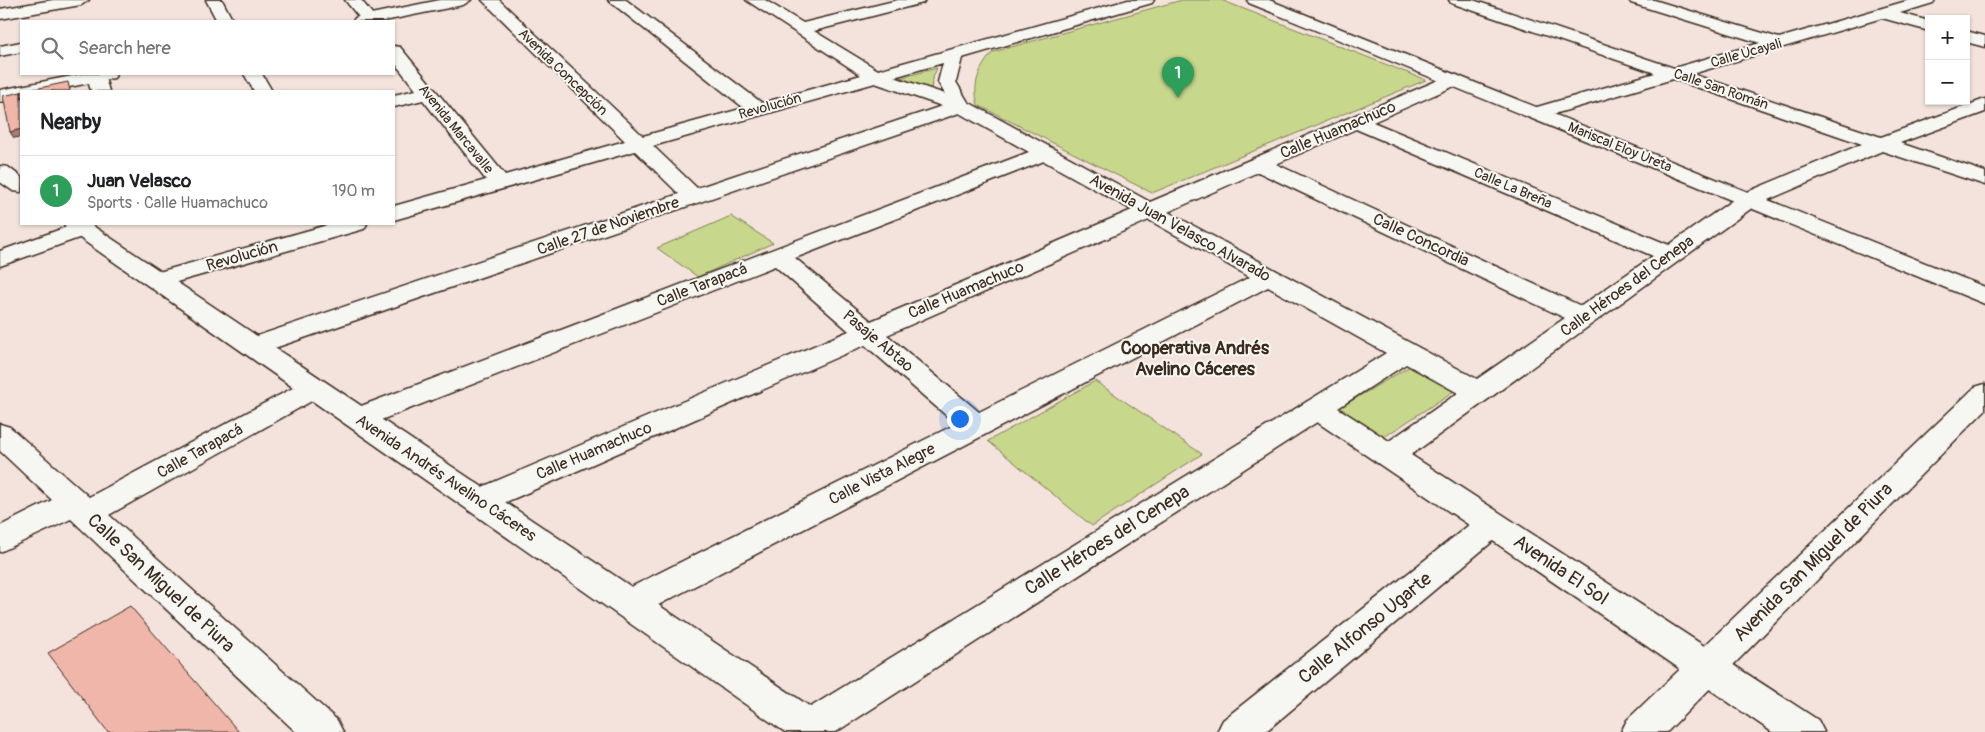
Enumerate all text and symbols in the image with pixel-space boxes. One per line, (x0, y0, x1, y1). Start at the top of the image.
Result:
map controls (1925, 15, 1970, 105)
button: + (1925, 15, 1970, 60)
search box (20, 20, 395, 75)
street label: Avenida Concepción (515, 25, 611, 119)
icon: search (38, 34, 66, 62)
street label: Calle Ucayali (1709, 35, 1784, 71)
text: Search here (78, 36, 171, 60)
pin: 1 (1162, 57, 1194, 98)
button: − (1925, 60, 1970, 105)
street label: Calle San Román (1671, 65, 1771, 113)
street label: Avenida Marcavalle (415, 81, 497, 177)
street label: Revolución (737, 89, 803, 123)
street label: Calle Huamachuco (1277, 96, 1399, 163)
text: Nearby (40, 109, 101, 136)
street label: Mariscal Eloy Ureta (1566, 118, 1674, 176)
street label: Calle La Breña (1471, 164, 1555, 212)
text: Juan Velasco (87, 169, 191, 193)
street label: Avenida Juan Velasco Alvarado (1086, 170, 1275, 286)
text: 1 (53, 181, 59, 201)
text: 190 m (332, 181, 375, 201)
street label: Calle 27 de Noviembre (534, 192, 682, 260)
text: Sports · Calle Huamachuco (87, 193, 268, 213)
street label: Calle Concordia (1370, 209, 1472, 271)
street label: Calle Héroes del Cenepa (1556, 231, 1698, 341)
street label: Revolución (204, 236, 280, 276)
street label: Calle Huamachuco (905, 256, 1027, 323)
street label: Calle Tarapacá (654, 259, 750, 311)
street label: Pasaje Abtao (839, 306, 918, 377)
district label: Cooperativa Andrés Avelino Cáceres (1121, 337, 1270, 381)
your location (947, 406, 973, 432)
street label: Avenida Andrés Avelino Cáceres (352, 410, 540, 546)
street label: Calle Huamachuco (533, 417, 655, 484)
street label: Calle Tarapacá (153, 419, 247, 483)
street label: Calle Vista Alegre (825, 439, 939, 509)
street label: Avenida San Miguel de Piura (1728, 477, 1898, 647)
street label: Calle Héroes del Cenepa (1020, 479, 1194, 601)
street label: Calle San Miguel de Piura (82, 508, 240, 658)
street label: Avenida El Sol (1509, 529, 1613, 611)
street label: Calle Alfonso Ugarte (1294, 567, 1437, 689)

